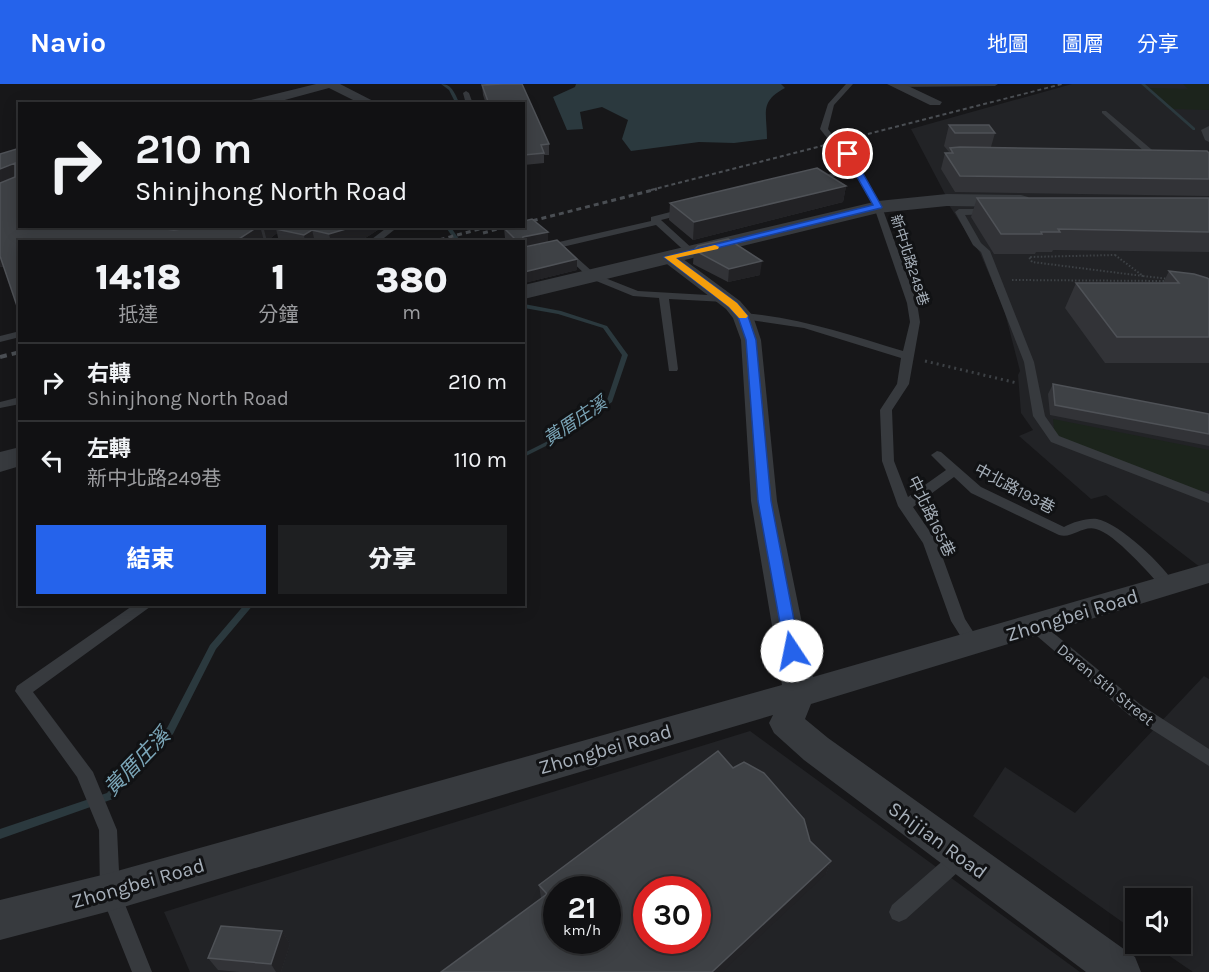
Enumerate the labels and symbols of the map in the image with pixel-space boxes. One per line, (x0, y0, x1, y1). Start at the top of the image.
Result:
pin (822, 128, 873, 179)
street label: 新中北路248巷 (887, 213, 932, 308)
water label: 黃厝庄溪 (539, 390, 613, 450)
street label: 中北路193巷 (971, 459, 1058, 517)
street label: 中北路165巷 (904, 473, 959, 560)
street label: Zhongbei Road (1003, 584, 1141, 647)
position arrow (760, 619, 824, 683)
street label: Daren 5th Street (1053, 639, 1158, 729)
street label: Zhongbei Road (536, 720, 674, 779)
water label: 黃厝庄溪 (99, 721, 177, 801)
street label: Shijian Road (884, 797, 991, 884)
street label: Zhongbei Road (69, 854, 207, 913)
speed limit sign: 30 (633, 876, 711, 954)

